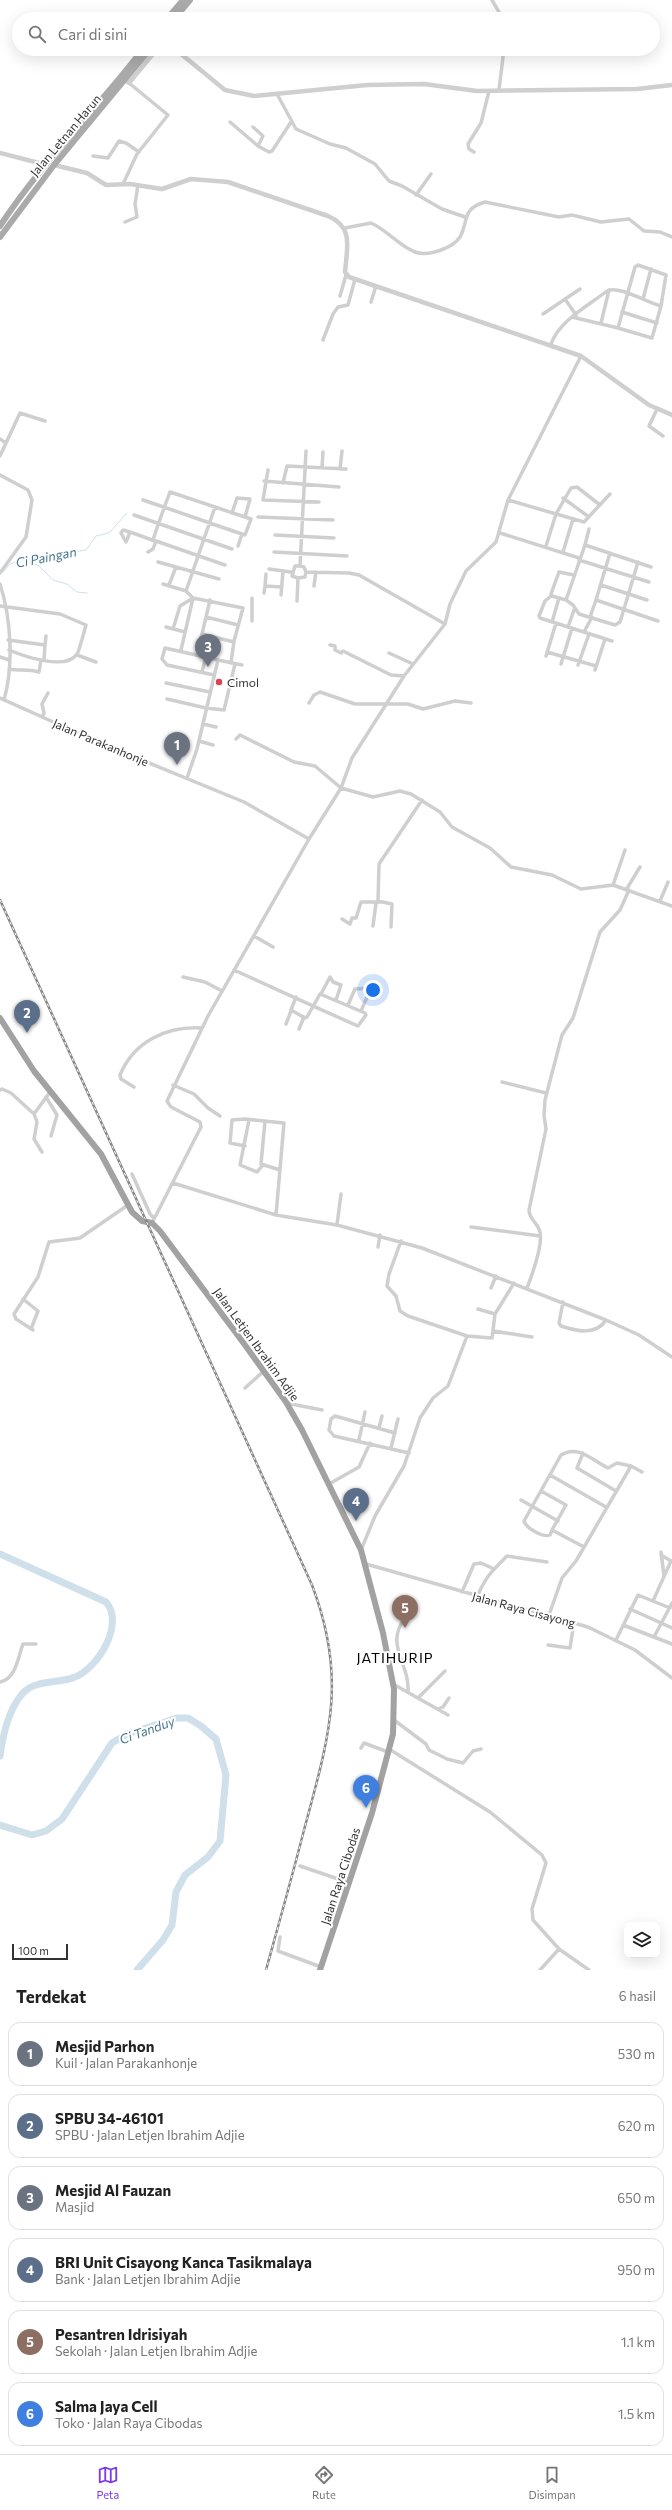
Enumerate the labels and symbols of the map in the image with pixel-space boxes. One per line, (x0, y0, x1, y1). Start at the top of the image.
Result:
street label: Jalan Letnan Harun (27, 91, 104, 179)
water label: Ci Paingan (14, 543, 78, 571)
pin: 3 (195, 634, 221, 667)
place label: Cimol (227, 675, 259, 689)
marker: Cimol (214, 677, 224, 687)
street label: Jalan Parakanhonje (50, 715, 151, 769)
pin: 1 (164, 732, 190, 765)
your location (363, 980, 383, 1000)
pin: 2 (14, 1000, 40, 1033)
street label: Jalan Letjen Ibrahim Adjie (210, 1285, 303, 1404)
pin: 4 (343, 1488, 369, 1521)
street label: Jalan Raya Cisayong (470, 1588, 578, 1631)
pin: 5 (392, 1595, 418, 1628)
district label: JATIHURIP (356, 1649, 434, 1666)
water label: Ci Tanduy (117, 1712, 178, 1747)
pin: 6 (353, 1775, 379, 1808)
street label: Jalan Raya Cibodas (318, 1826, 363, 1927)
scale bar (12, 1942, 68, 1961)

